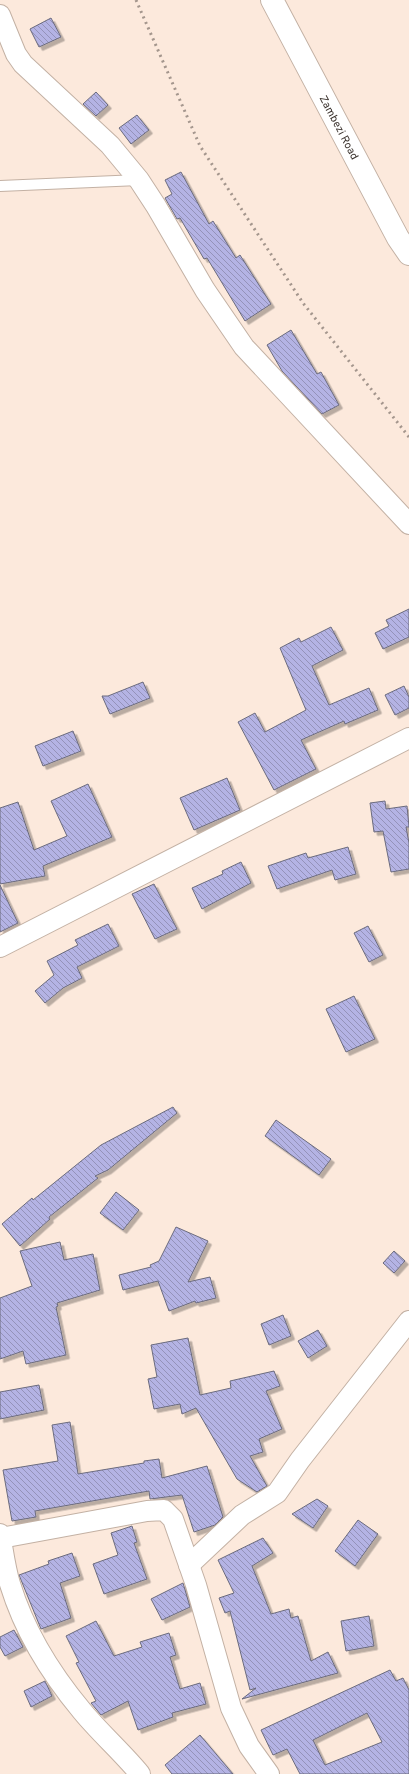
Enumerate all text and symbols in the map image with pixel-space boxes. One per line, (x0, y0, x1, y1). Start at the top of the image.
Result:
street label: Zambezi Road (316, 93, 361, 162)

